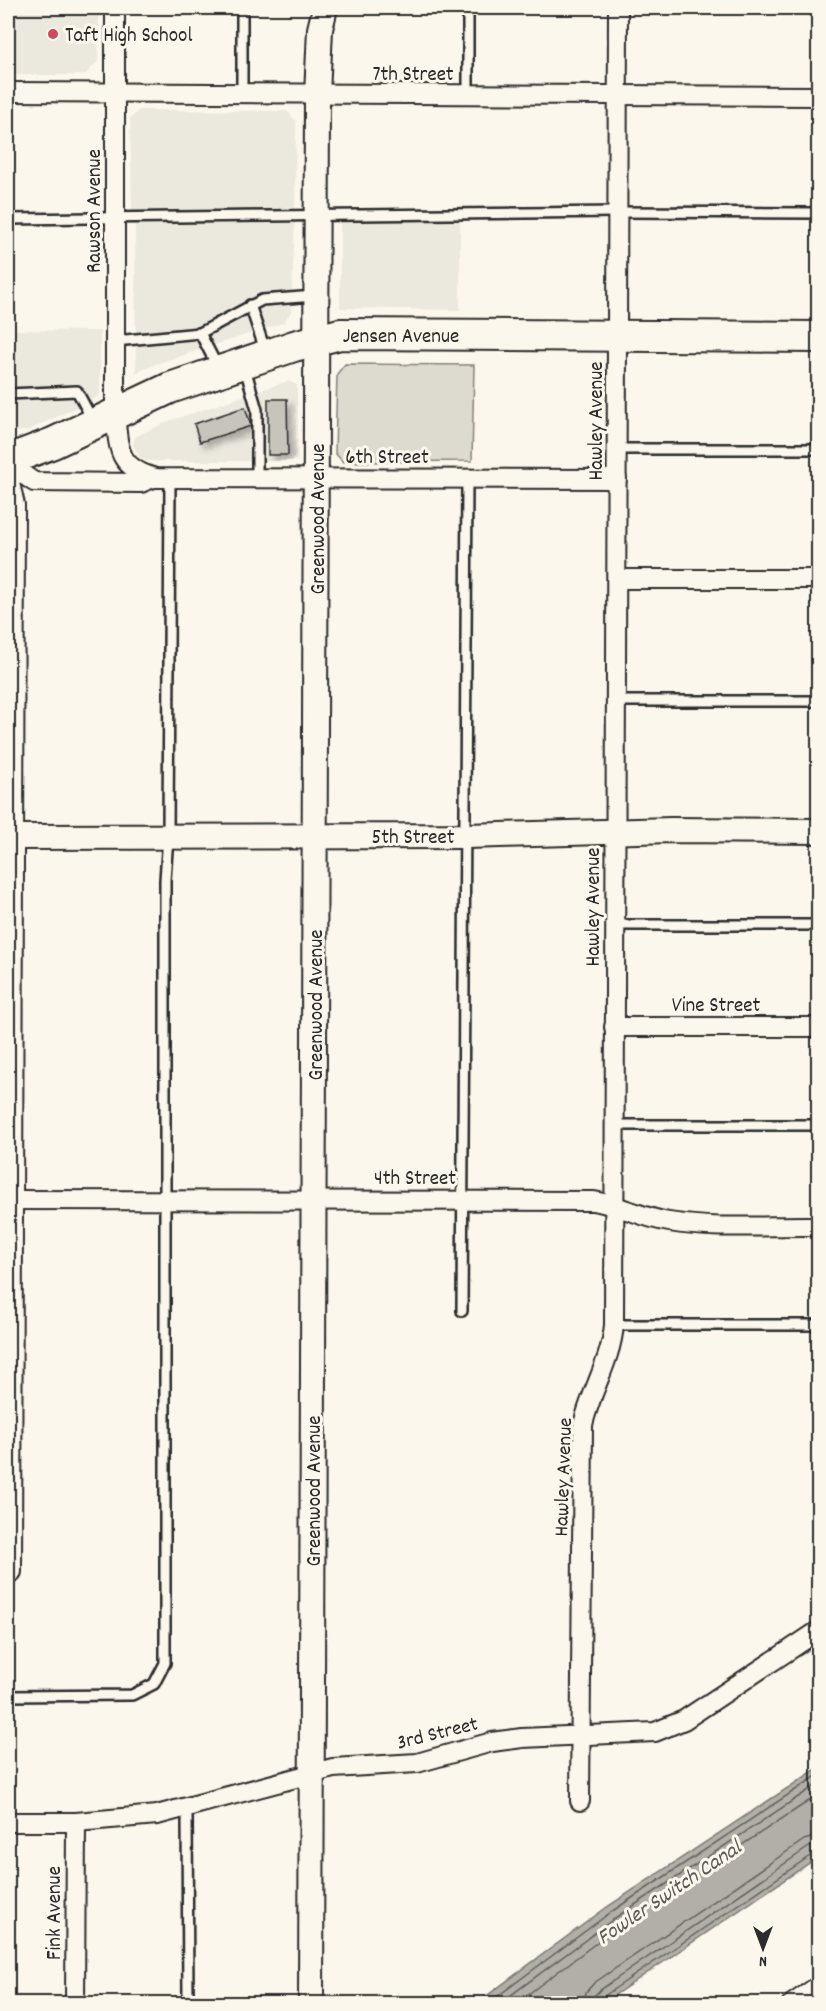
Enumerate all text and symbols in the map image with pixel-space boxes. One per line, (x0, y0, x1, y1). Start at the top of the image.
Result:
place label: Taft High School (65, 22, 192, 52)
marker: Taft High School (46, 27, 60, 41)
street label: 7th Street (372, 61, 454, 91)
street label: Rawson Avenue (81, 149, 111, 273)
street label: Jensen Avenue (343, 323, 459, 353)
street label: Hawley Avenue (583, 361, 613, 481)
street label: Greenwood Avenue (305, 444, 335, 594)
street label: 6th Street (345, 444, 429, 474)
street label: 5th Street (372, 824, 455, 854)
street label: Hawley Avenue (580, 847, 610, 967)
street label: Greenwood Avenue (303, 930, 333, 1080)
street label: Vine Street (672, 992, 761, 1022)
street label: 4th Street (374, 1165, 456, 1195)
street label: Greenwood Avenue (301, 1416, 331, 1566)
street label: Hawley Avenue (548, 1417, 582, 1537)
street label: 3rd Street (394, 1710, 482, 1759)
water label: Fowler Switch Canal (591, 1833, 750, 1954)
street label: Fink Avenue (41, 1866, 71, 1960)
north arrow (733, 1918, 793, 1978)
text: N (759, 1949, 767, 1972)

